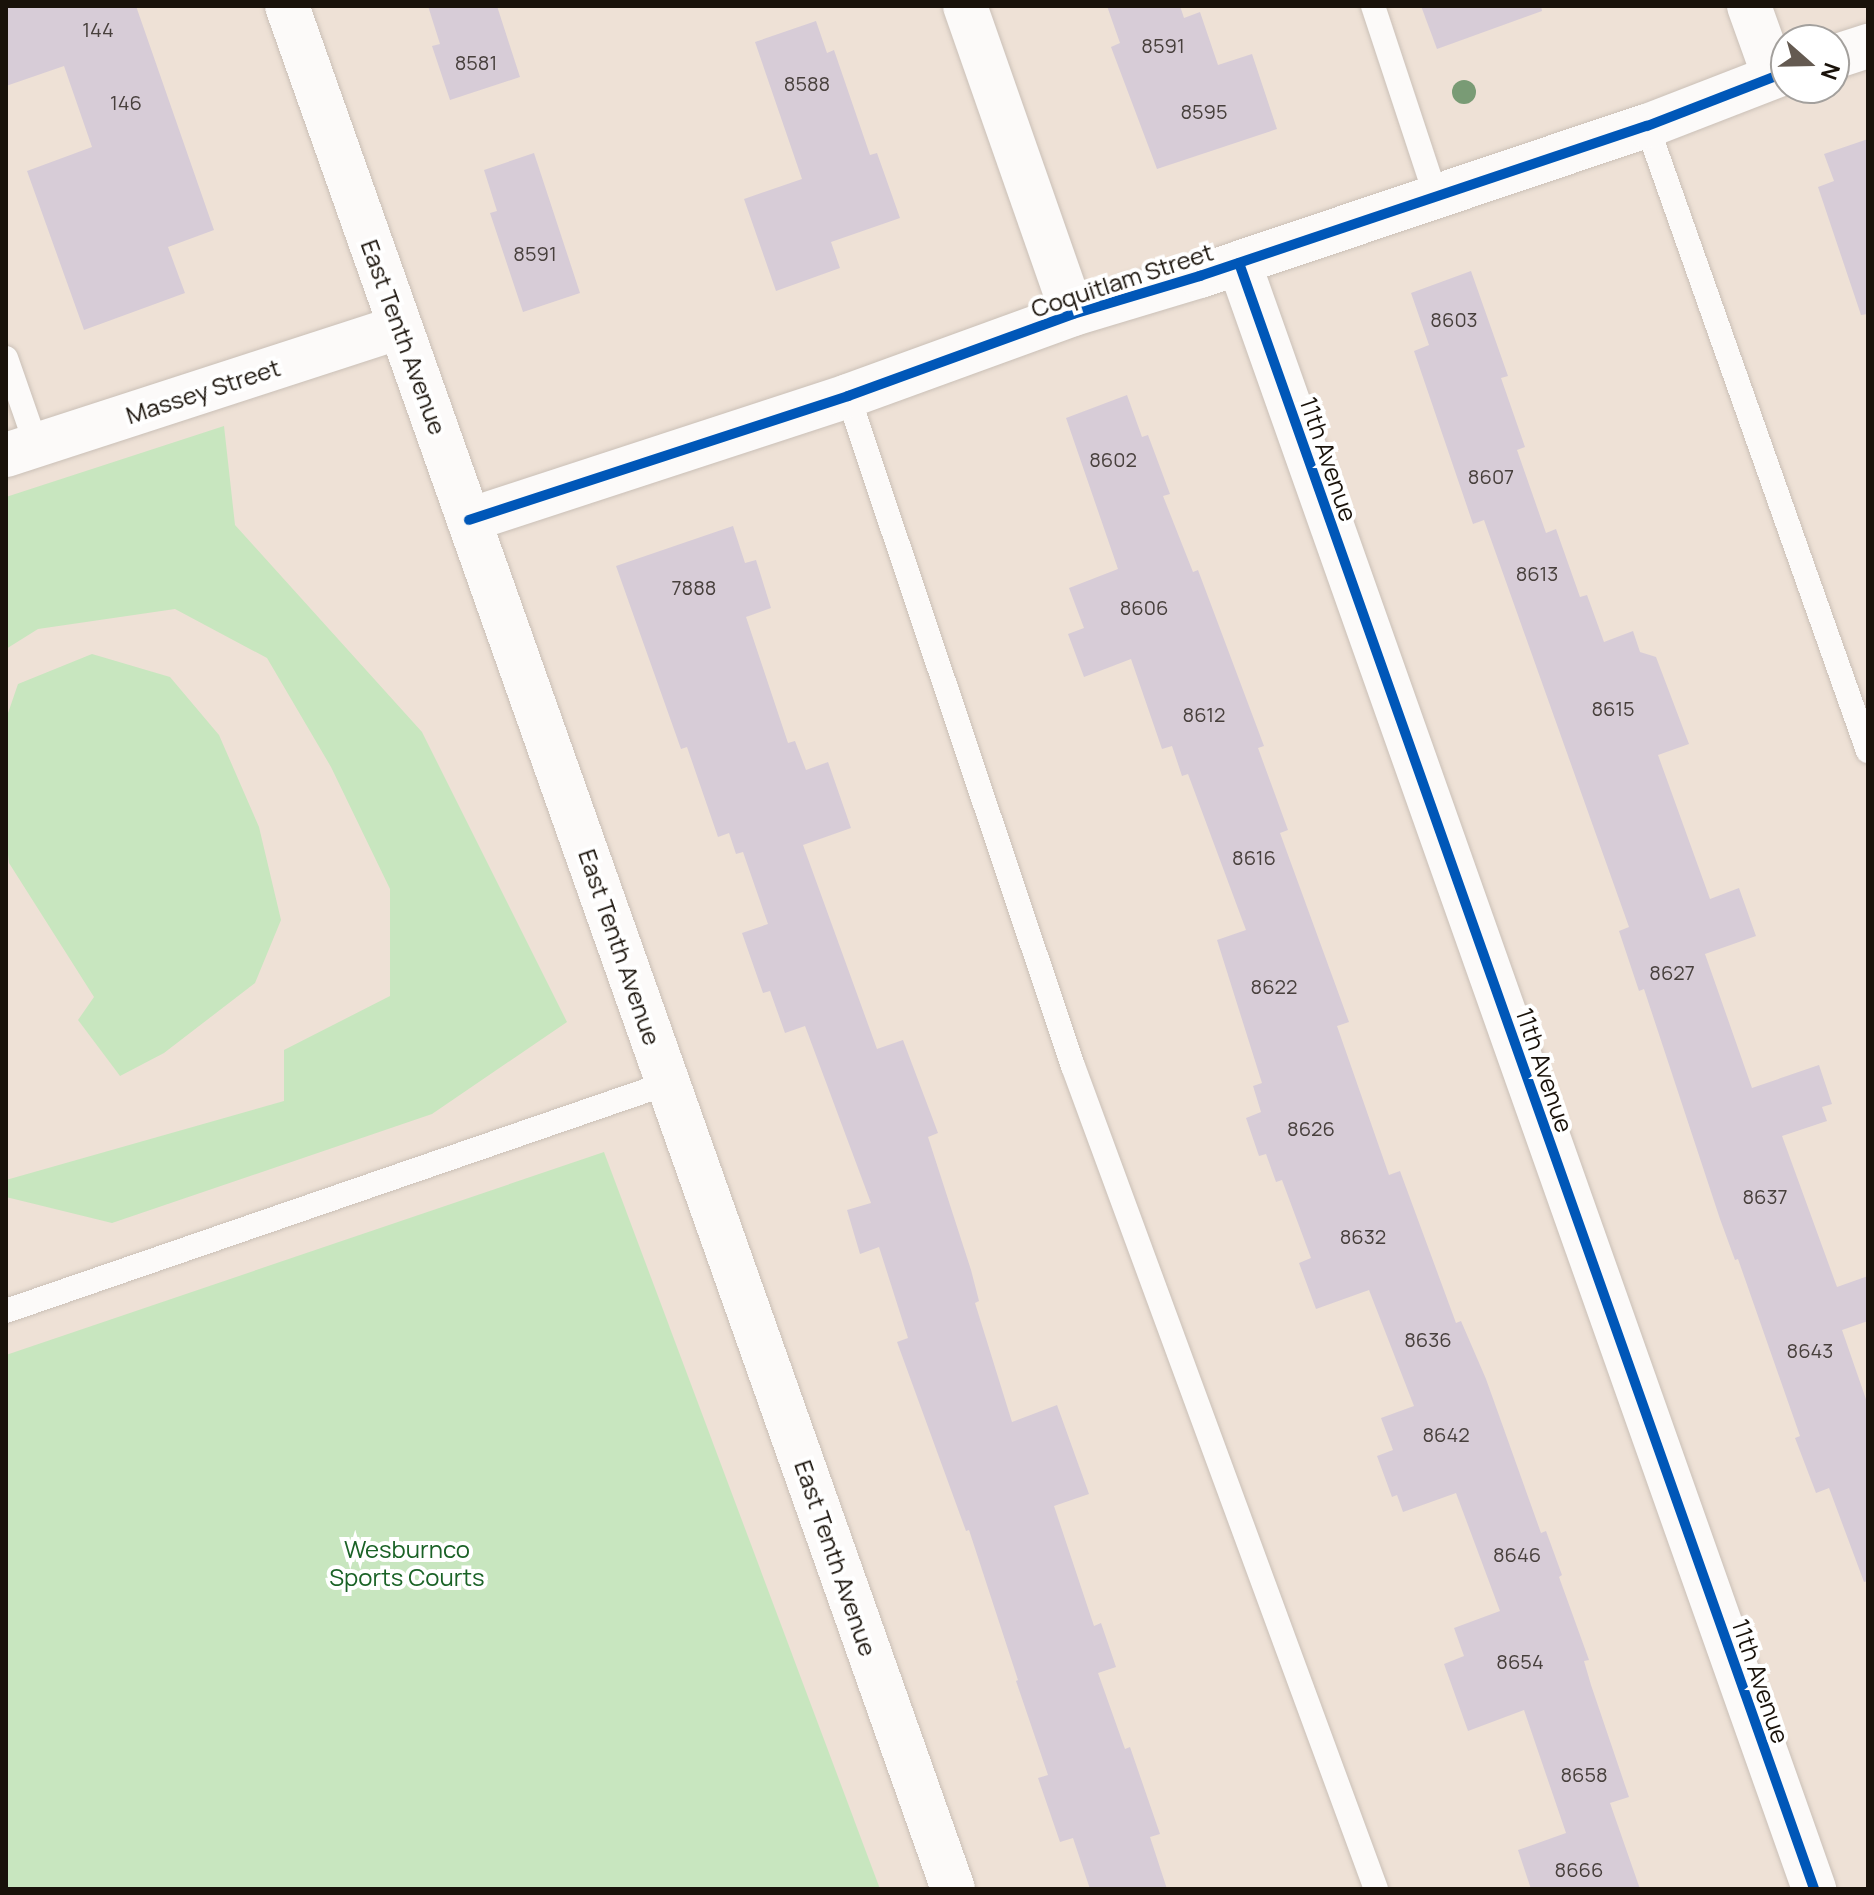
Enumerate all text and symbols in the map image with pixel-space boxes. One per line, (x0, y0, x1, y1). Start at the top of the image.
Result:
house number: 144 (82, 17, 114, 41)
north arrow (1770, 24, 1850, 104)
house number: 8591 (1141, 33, 1185, 57)
house number: 8581 (455, 50, 497, 74)
text: N (1814, 59, 1847, 84)
house number: 8588 (784, 71, 830, 95)
house number: 146 (110, 90, 142, 114)
house number: 8595 (1180, 99, 1228, 123)
street label: East Tenth Avenue (355, 236, 453, 438)
street label: Coquitlam Street (1027, 237, 1217, 323)
house number: 8591 (513, 241, 557, 265)
house number: 8603 (1430, 307, 1478, 331)
street label: Massey Street (122, 353, 284, 429)
street label: 11th Avenue (1294, 393, 1364, 525)
house number: 8602 (1089, 447, 1137, 471)
house number: 8607 (1468, 464, 1514, 488)
house number: 8613 (1516, 561, 1558, 585)
house number: 7888 (672, 575, 716, 599)
house number: 8606 (1120, 595, 1168, 619)
house number: 8615 (1591, 696, 1635, 720)
house number: 8612 (1183, 702, 1225, 726)
street label: East Tenth Avenue (573, 845, 667, 1049)
house number: 8616 (1232, 845, 1276, 869)
house number: 8627 (1649, 960, 1695, 984)
house number: 8622 (1251, 974, 1297, 998)
street label: 11th Avenue (1510, 1004, 1580, 1136)
house number: 8626 (1287, 1116, 1335, 1140)
house number: 8637 (1742, 1184, 1788, 1208)
house number: 8632 (1340, 1224, 1386, 1248)
house number: 8636 (1404, 1327, 1452, 1351)
house number: 8643 (1787, 1338, 1833, 1362)
house number: 8642 (1422, 1422, 1470, 1446)
street label: East Tenth Avenue (789, 1456, 883, 1660)
park label: Wesburnco Sports Courts (329, 1535, 485, 1591)
house number: 8646 (1493, 1542, 1541, 1566)
street label: 11th Avenue (1726, 1615, 1796, 1747)
house number: 8654 (1496, 1649, 1544, 1673)
house number: 8658 (1560, 1762, 1608, 1786)
house number: 8666 (1555, 1857, 1603, 1881)

